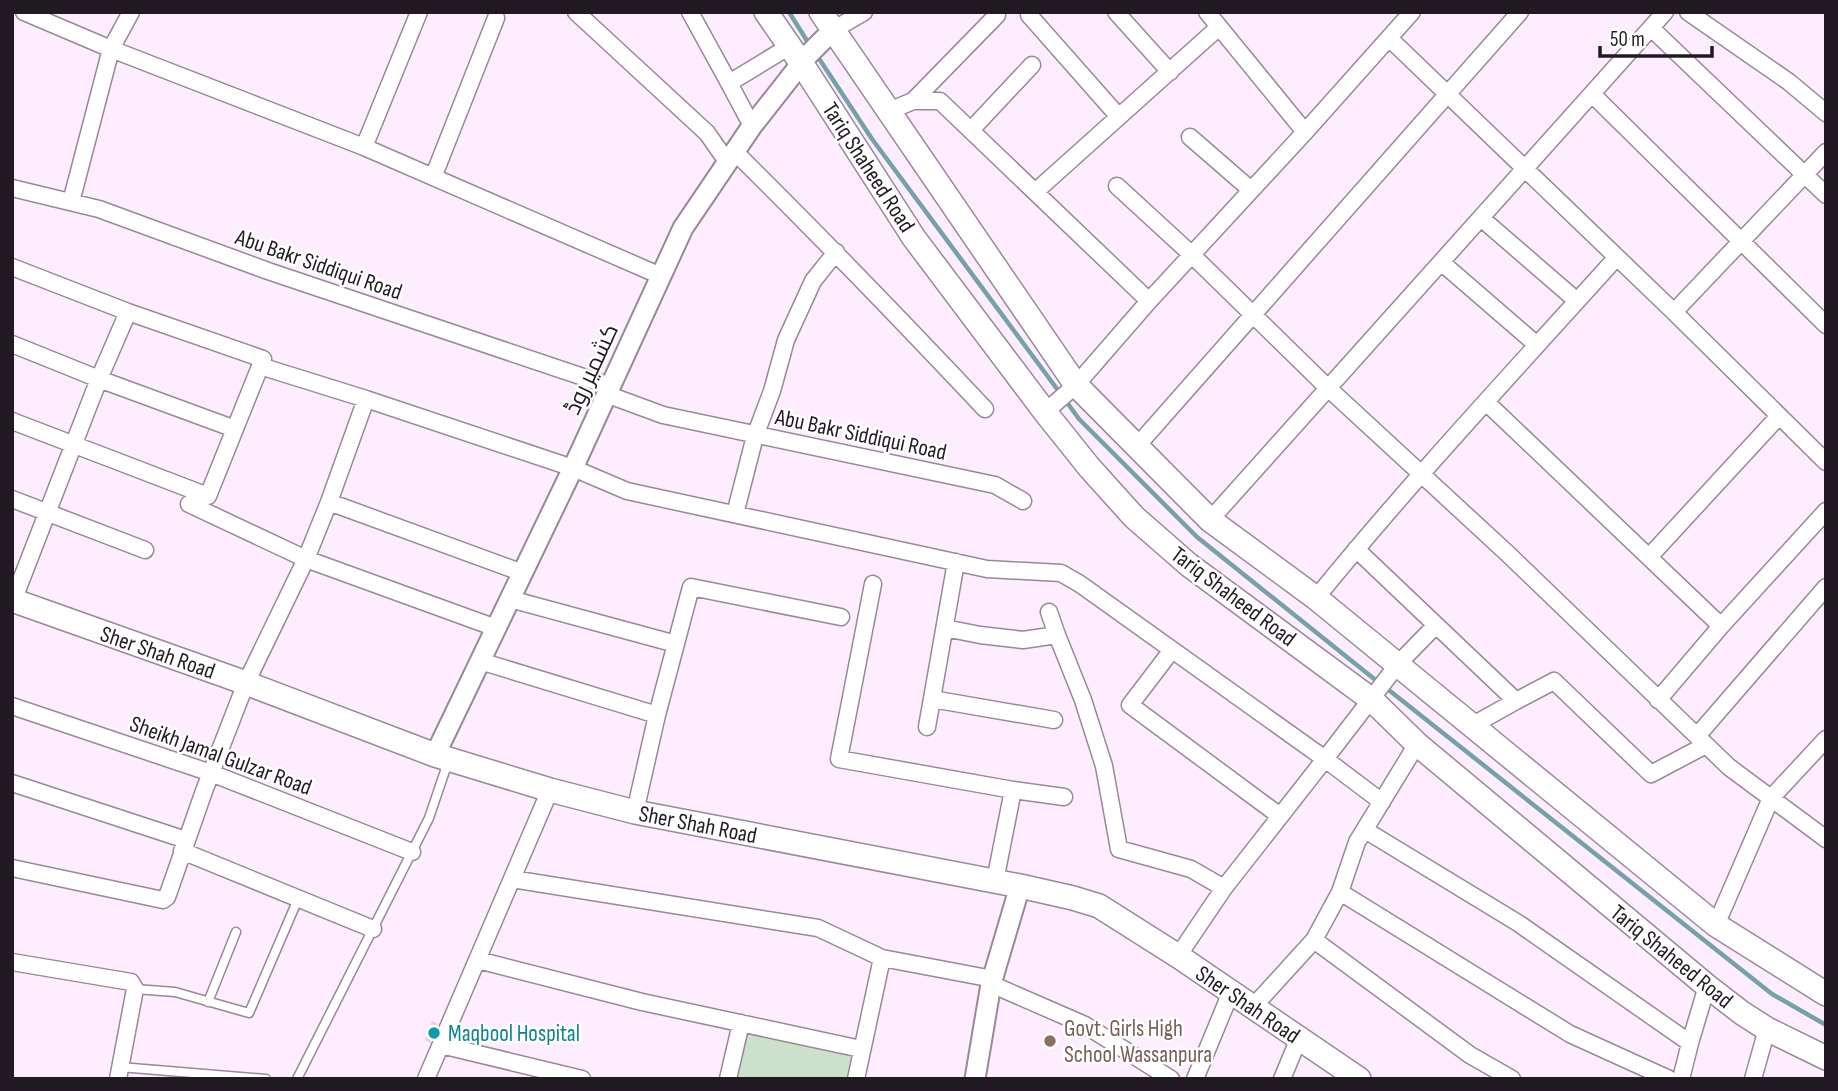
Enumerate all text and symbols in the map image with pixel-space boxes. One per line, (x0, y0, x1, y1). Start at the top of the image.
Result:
scale bar (1600, 14, 1712, 58)
text: 50 m (1610, 27, 1645, 52)
street label: Tariq Shaheed Road (816, 97, 921, 238)
street label: Abu Bakr Siddiqui Road (231, 223, 406, 307)
street label: کشمیر روڈ (559, 320, 625, 419)
street label: Abu Bakr Siddiqui Road (772, 403, 949, 467)
street label: Tariq Shaheed Road (1165, 541, 1301, 653)
street label: Sher Shah Road (97, 620, 219, 686)
street label: Sheikh Jamal Gulzar Road (126, 710, 316, 802)
street label: Sher Shah Road (636, 800, 759, 850)
street label: Tariq Shaheed Road (1605, 899, 1738, 1015)
street label: Sher Shah Road (1190, 960, 1305, 1050)
place label: Govt. Girls High School Wassanpura (1064, 1015, 1212, 1069)
place label: Maqbool Hospital (448, 1020, 580, 1048)
marker: Maqbool Hospital (426, 1025, 442, 1041)
marker: Govt. Girls High School Wassanpura (1042, 1033, 1058, 1049)

